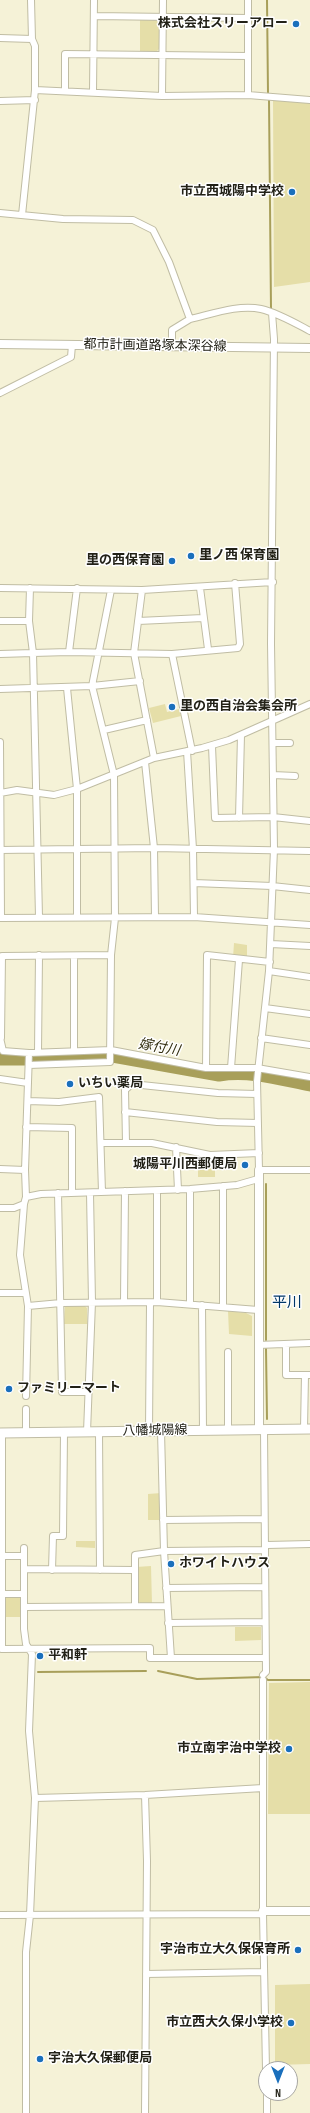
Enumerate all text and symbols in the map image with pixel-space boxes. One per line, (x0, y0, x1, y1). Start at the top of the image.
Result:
place label: 株式会社スリーアロー (158, 16, 288, 32)
marker: 株式会社スリーアロー (291, 19, 301, 29)
place label: 市立西城陽中学校 (180, 184, 284, 200)
marker: 市立西城陽中学校 (287, 187, 297, 197)
street label: 都市計画道路塚本深谷線 (83, 337, 227, 355)
place label: 里ノ西 保育園 (199, 548, 279, 564)
marker: 里ノ西 保育園 (186, 551, 196, 561)
place label: 里の西保育園 (86, 553, 164, 569)
marker: 里の西保育園 (167, 556, 177, 566)
place label: 里の西自治会集会所 (180, 699, 297, 715)
marker: 里の西自治会集会所 (167, 702, 177, 712)
water label: 嫁付川 (137, 1036, 181, 1060)
place label: いちい薬局 (78, 1076, 143, 1092)
marker: いちい薬局 (65, 1079, 75, 1089)
place label: 城陽平川西郵便局 (133, 1157, 237, 1173)
marker: 城陽平川西郵便局 (240, 1160, 250, 1170)
district label: 平川 (272, 1294, 302, 1312)
place label: ファミリーマート (17, 1381, 121, 1397)
marker: ファミリーマート (4, 1384, 14, 1394)
street label: 八幡城陽線 (122, 1423, 188, 1439)
place label: ホワイトハウス (179, 1556, 270, 1572)
marker: ホワイトハウス (166, 1559, 176, 1569)
place label: 平和軒 (48, 1648, 87, 1664)
marker: 平和軒 (35, 1651, 45, 1661)
place label: 市立南宇治中学校 (177, 1741, 281, 1757)
marker: 市立南宇治中学校 (284, 1744, 294, 1754)
place label: 宇治市立大久保保育所 (160, 1942, 290, 1958)
marker: 宇治市立大久保保育所 (293, 1945, 303, 1955)
place label: 市立西大久保小学校 (166, 2015, 283, 2031)
marker: 市立西大久保小学校 (286, 2018, 296, 2028)
place label: 宇治大久保郵便局 (48, 2051, 152, 2067)
marker: 宇治大久保郵便局 (35, 2054, 45, 2064)
north arrow (258, 2061, 298, 2101)
text: N (275, 2086, 281, 2099)

